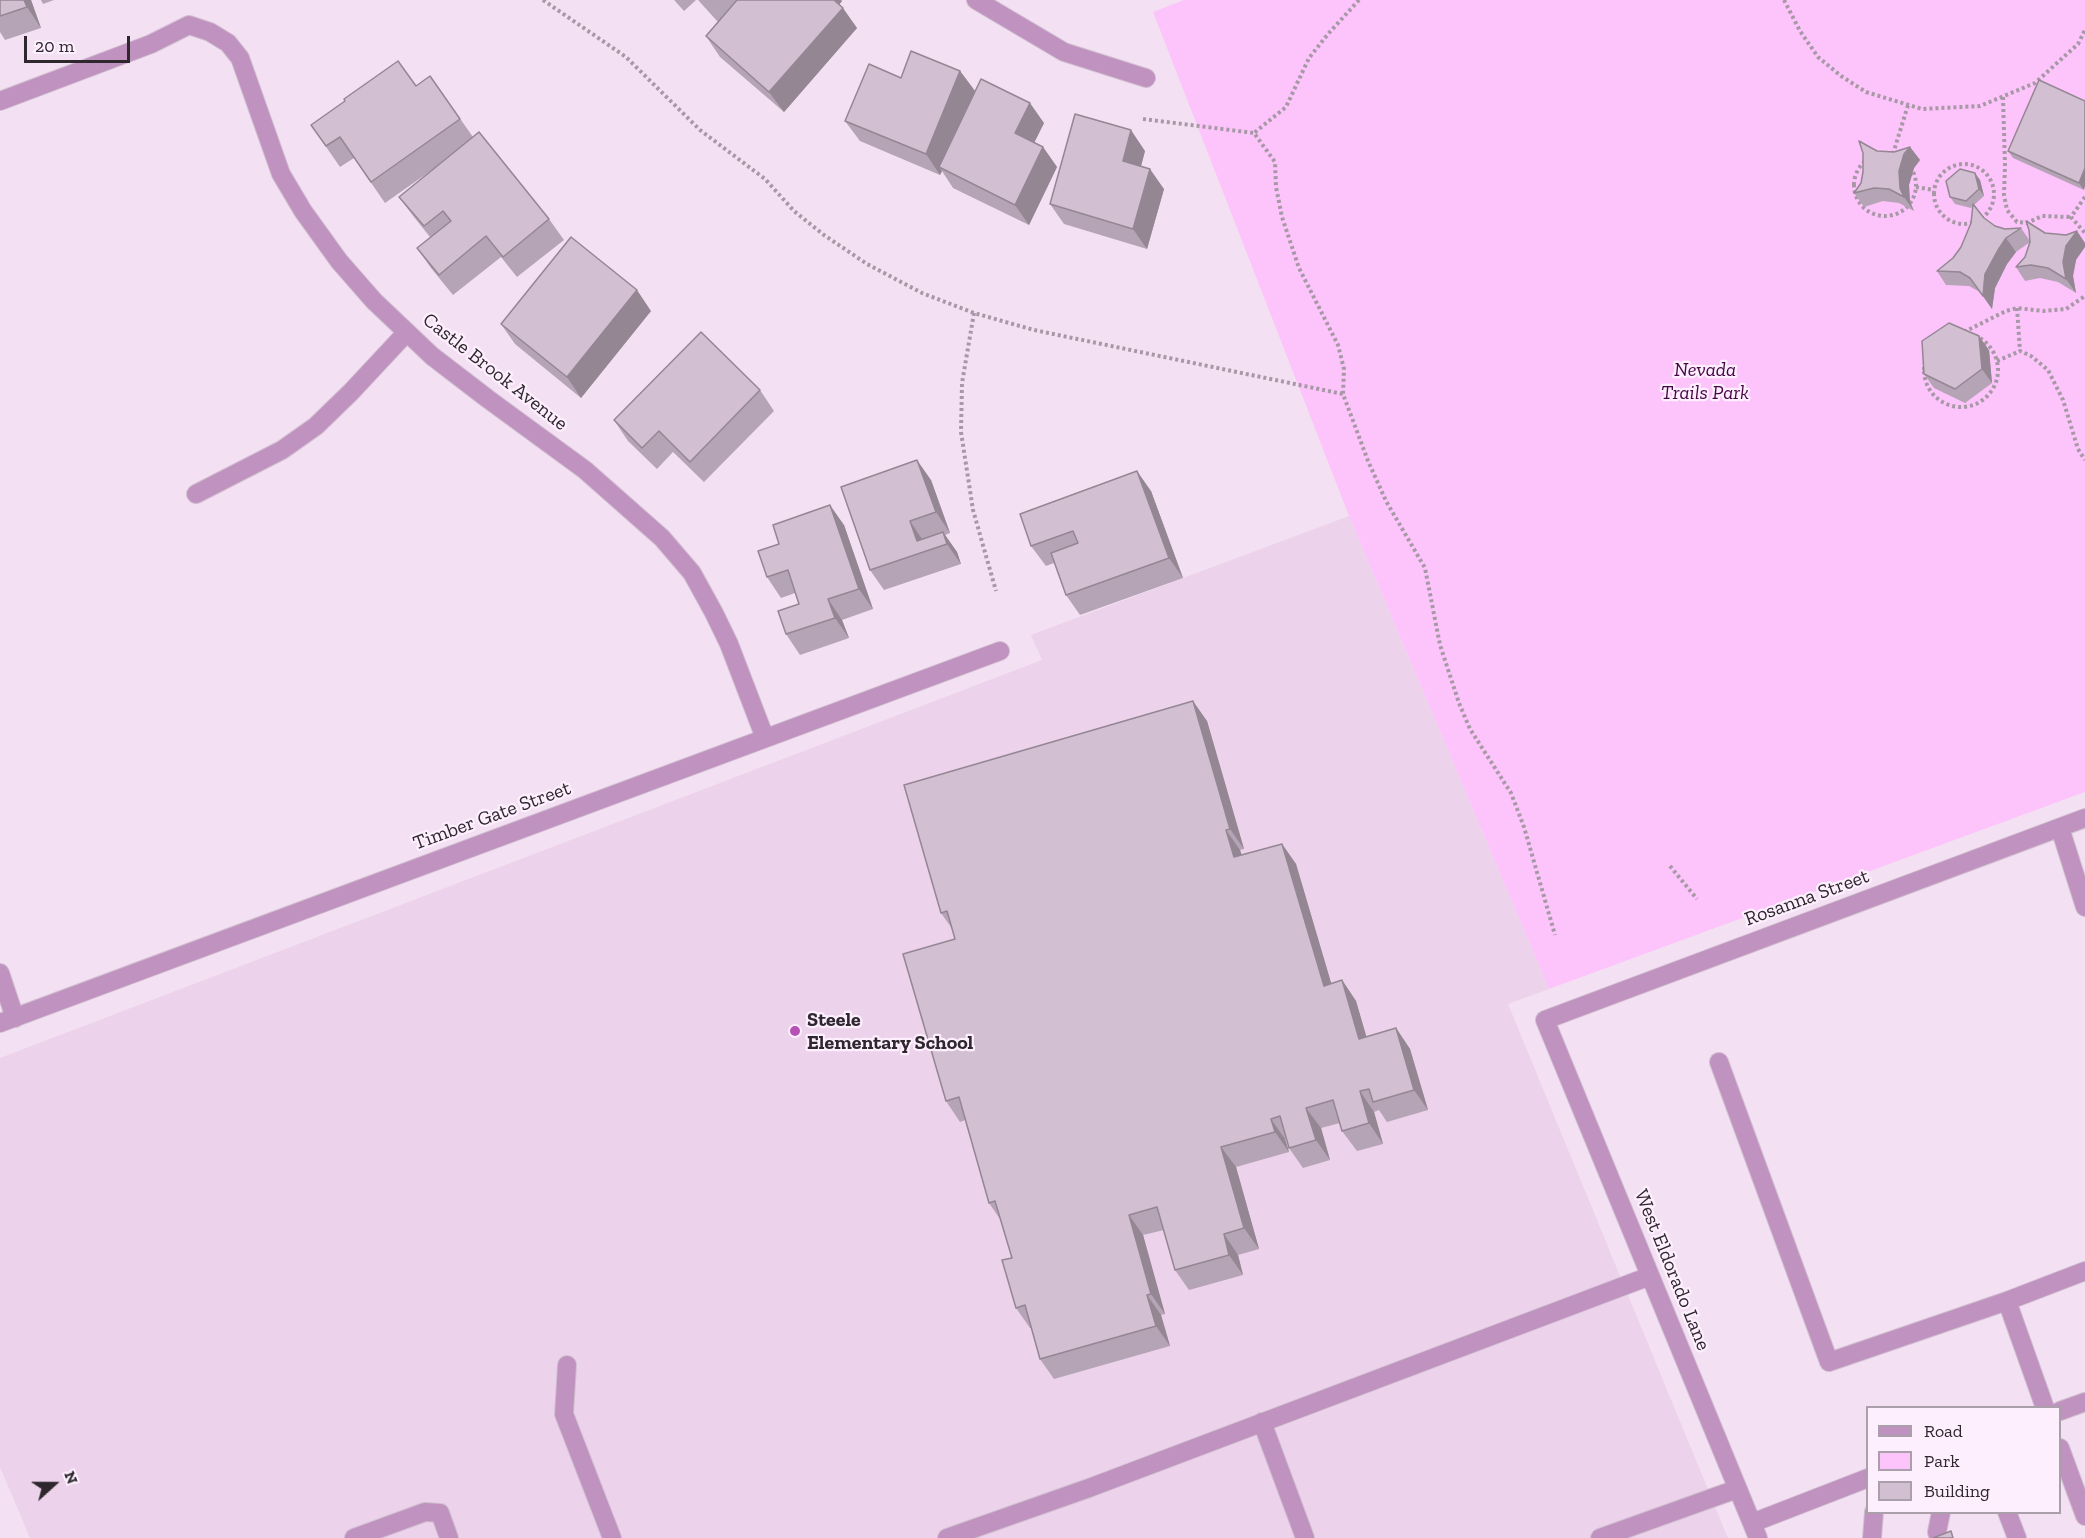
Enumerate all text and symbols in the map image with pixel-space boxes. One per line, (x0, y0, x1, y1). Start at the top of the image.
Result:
scale bar (27, 24, 134, 62)
text: 20 m (35, 35, 74, 57)
street label: Castle Brook Avenue (418, 308, 572, 436)
park label: Nevada Trails Park (1661, 358, 1749, 405)
street label: Timber Gate Street (410, 776, 574, 856)
street label: Rosanna Street (1742, 864, 1872, 932)
place label: Steele Elementary School (807, 1008, 973, 1055)
marker: Steele Elementary School (788, 1024, 802, 1038)
street label: West Eldorado Lane (1629, 1186, 1715, 1354)
legend (1866, 1406, 2061, 1514)
text: Road (1924, 1420, 1963, 1442)
text: Park (1924, 1450, 1960, 1472)
north arrow (24, 1454, 84, 1514)
text: N (60, 1468, 82, 1486)
text: Building (1924, 1480, 1990, 1502)

